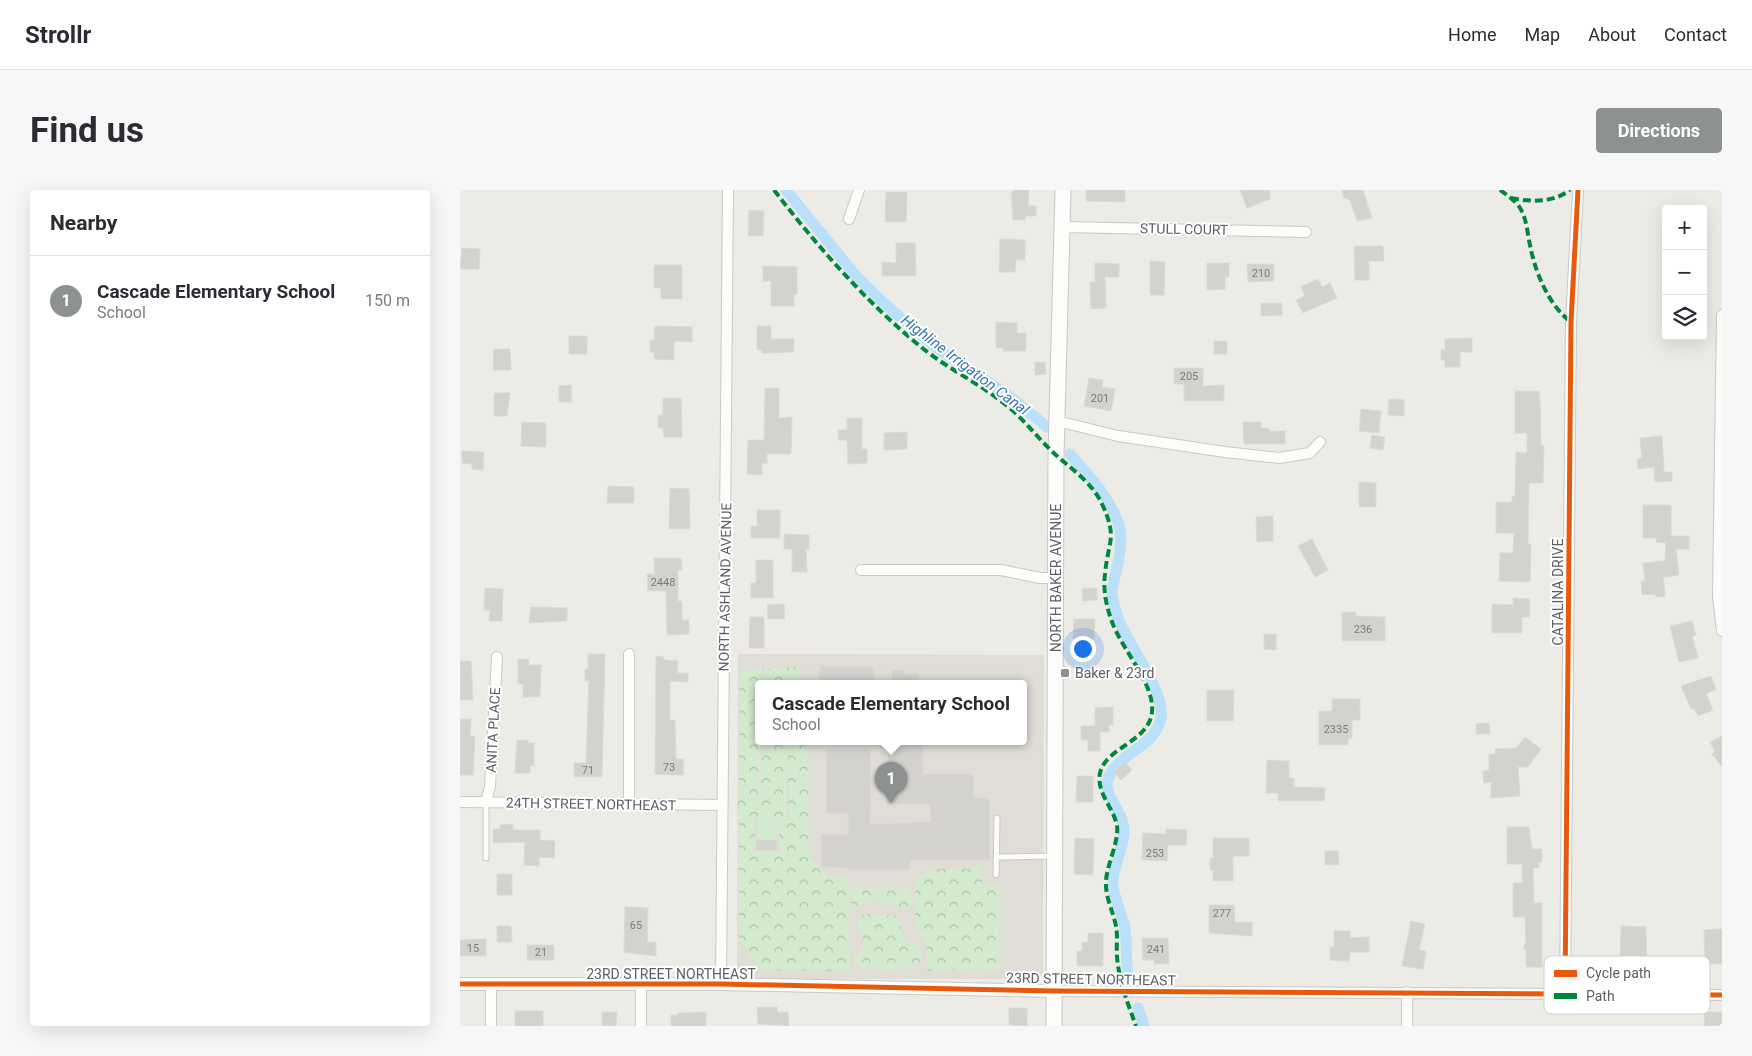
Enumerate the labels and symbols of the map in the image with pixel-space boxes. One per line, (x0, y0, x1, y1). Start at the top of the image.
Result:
street label: STULL COURT (1140, 220, 1229, 238)
house number: 210 (1252, 267, 1270, 280)
water label: Highline Irrigation Canal (898, 311, 1033, 419)
house number: 205 (1180, 370, 1198, 383)
house number: 201 (1091, 392, 1109, 405)
street label: NORTH ASHLAND AVENUE (716, 502, 734, 672)
street label: NORTH BAKER AVENUE (1048, 504, 1064, 652)
street label: CATALINA DRIVE (1550, 539, 1566, 645)
house number: 2448 (651, 576, 675, 589)
house number: 236 (1354, 623, 1372, 636)
your location (1070, 636, 1096, 662)
place label: Baker & 23rd (1075, 665, 1154, 681)
marker: Baker & 23rd (1059, 667, 1071, 679)
street label: ANITA PLACE (483, 687, 503, 773)
house number: 2335 (1324, 723, 1348, 736)
house number: 73 (663, 761, 675, 774)
pin: 1 (875, 762, 907, 803)
house number: 71 (582, 764, 594, 777)
street label: 24TH STREET NORTHEAST (506, 795, 677, 813)
house number: 253 (1146, 847, 1164, 860)
house number: 277 (1213, 907, 1231, 920)
house number: 65 (630, 919, 642, 932)
house number: 15 (467, 942, 479, 955)
house number: 241 (1147, 943, 1165, 956)
house number: 21 (535, 946, 547, 959)
legend (1544, 956, 1710, 1014)
text: Cycle path (1586, 965, 1651, 981)
street label: 23RD STREET NORTHEAST (586, 966, 757, 982)
street label: 23RD STREET NORTHEAST (1006, 970, 1177, 988)
text: Path (1586, 988, 1615, 1004)

